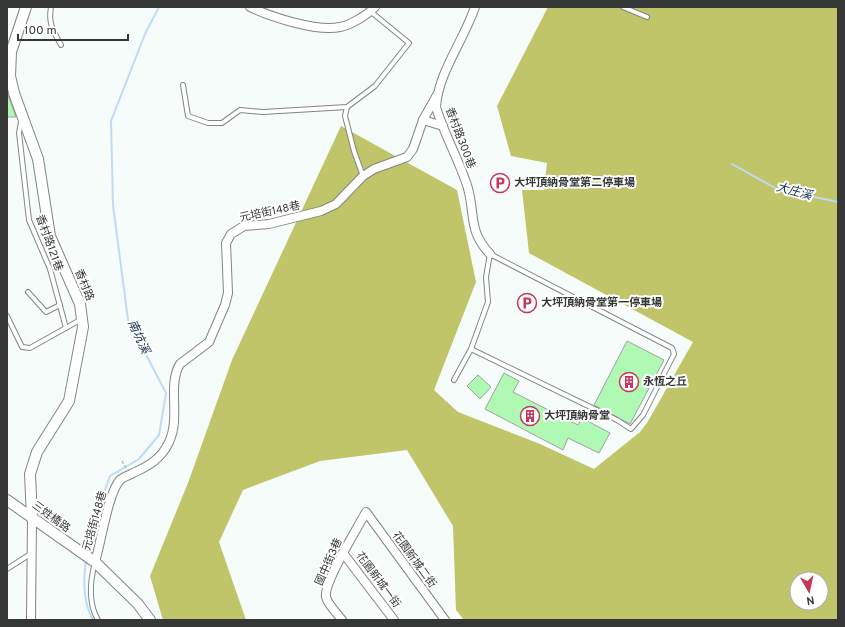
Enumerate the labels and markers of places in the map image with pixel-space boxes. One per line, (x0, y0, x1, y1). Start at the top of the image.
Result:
parking icon: 大坪頂納骨堂第二停車場 (489, 172, 511, 194)
place label: 大坪頂納骨堂第二停車場 (514, 176, 635, 190)
parking icon: 大坪頂納骨堂第一停車場 (516, 292, 538, 314)
place label: 大坪頂納骨堂第一停車場 (541, 296, 662, 310)
building icon: 永恆之丘 (618, 371, 640, 393)
place label: 永恆之丘 (643, 375, 687, 389)
building icon: 大坪頂納骨堂 (519, 405, 541, 427)
place label: 大坪頂納骨堂 (544, 409, 610, 423)

